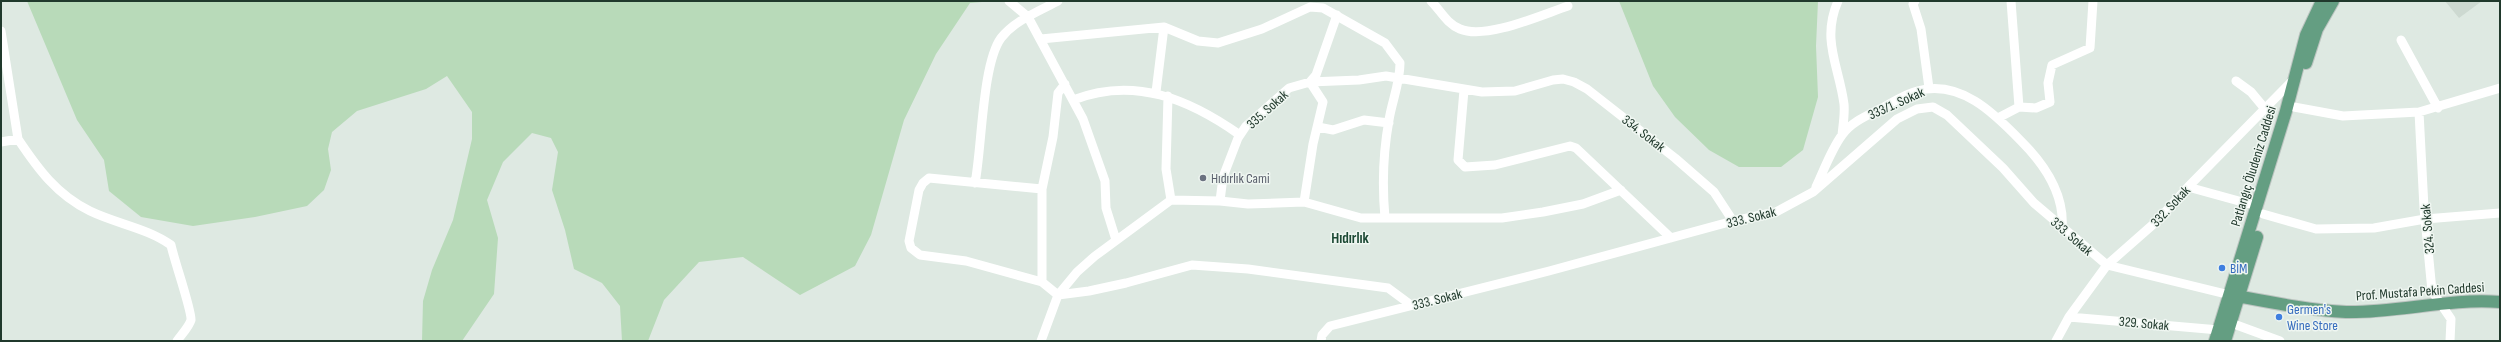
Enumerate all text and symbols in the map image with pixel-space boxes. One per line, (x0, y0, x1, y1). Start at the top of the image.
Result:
street label: 333/1. Sokak (1865, 83, 1928, 123)
street label: 335. Sokak (1243, 86, 1292, 132)
street label: Patlangıç Öludeniz Caddesi (2227, 104, 2280, 228)
street label: 334. Sokak (1619, 111, 1669, 156)
place label: Hıdırlık Cami (1211, 170, 1270, 187)
marker: Hıdırlık Cami (1198, 173, 1208, 183)
street label: 332. Sokak (2147, 182, 2194, 231)
street label: 333. Sokak (1725, 203, 1778, 232)
street label: 324. Sokak (2417, 203, 2438, 255)
street label: 333. Sokak (2047, 213, 2097, 260)
district label: Hıdırlık (1331, 229, 1370, 248)
place label: BİM (2230, 260, 2247, 277)
marker: BİM (2217, 263, 2227, 273)
street label: Prof. Mustafa Pekin Caddesi (2355, 279, 2485, 304)
street label: 333. Sokak (1411, 285, 1464, 314)
place label: Germen's Wine Store (2287, 301, 2338, 334)
marker: Germen's Wine Store (2274, 312, 2284, 322)
street label: 329. Sokak (2118, 313, 2170, 334)

